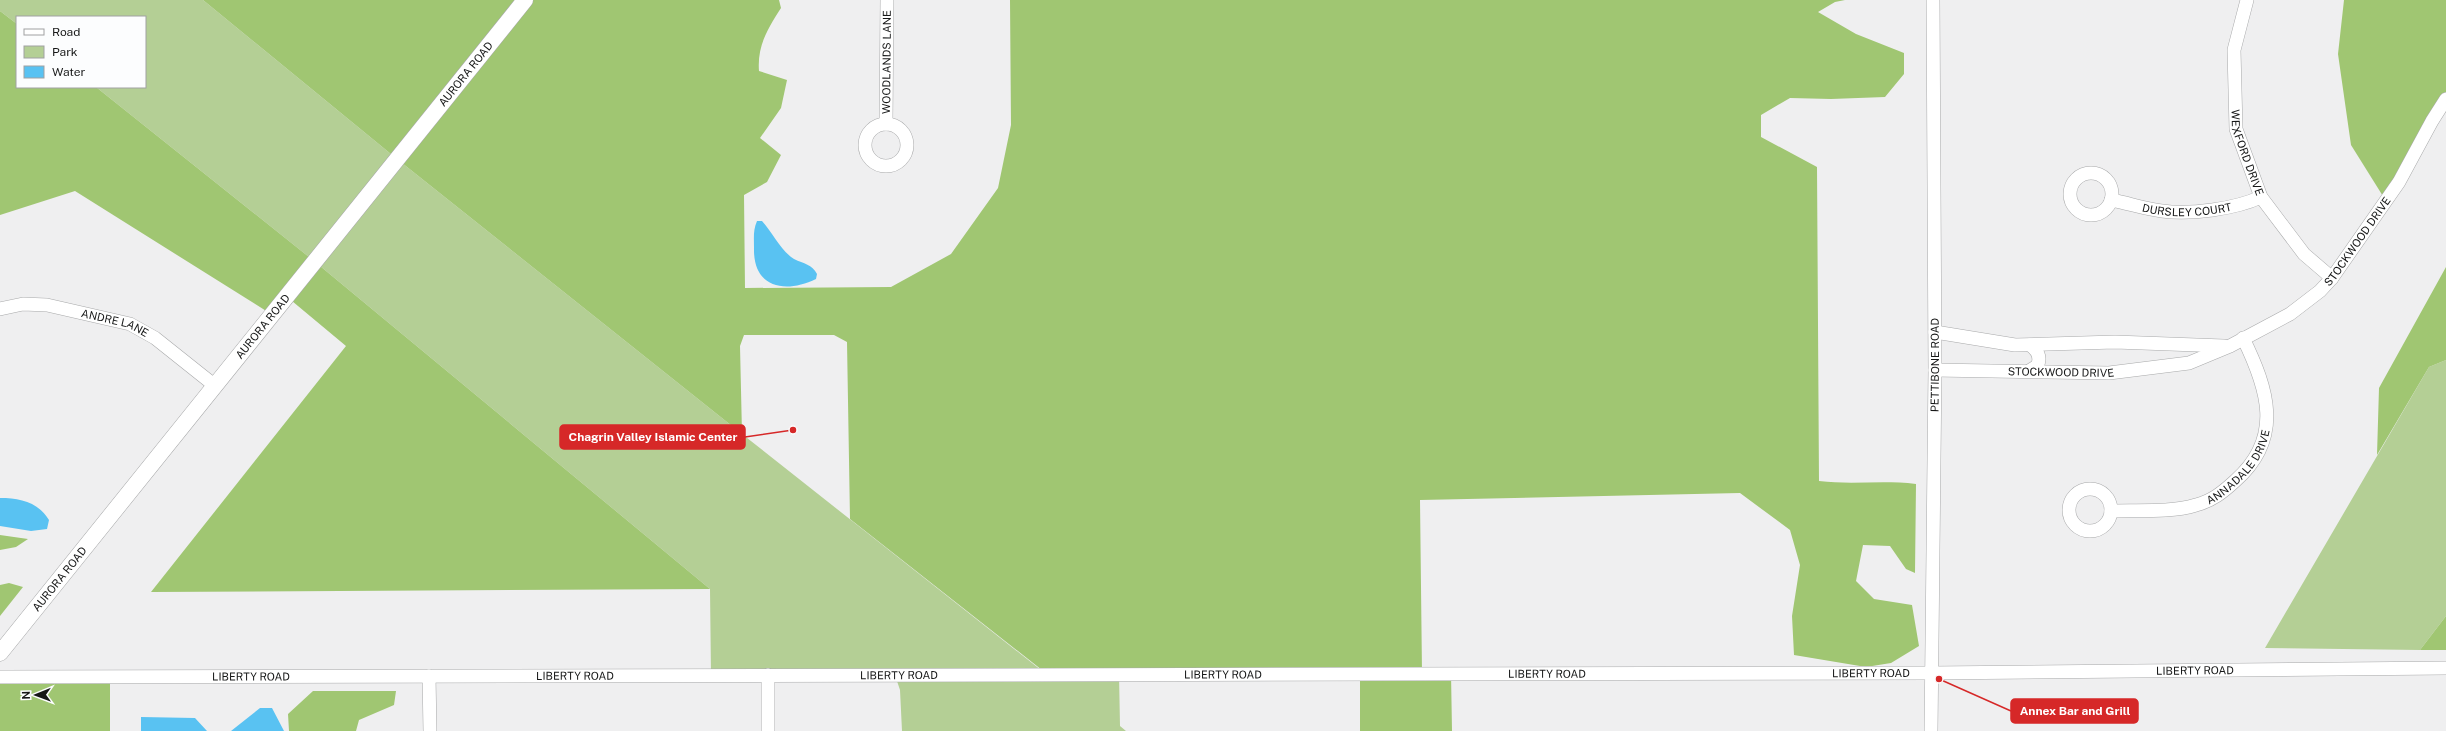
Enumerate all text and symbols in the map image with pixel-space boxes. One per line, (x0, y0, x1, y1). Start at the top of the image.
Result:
street label: WOODLANDS LANE (880, 10, 893, 114)
legend (16, 16, 146, 88)
text: Road (52, 25, 80, 39)
street label: AURORA ROAD (436, 39, 495, 109)
text: Park (52, 45, 78, 59)
text: Water (52, 65, 86, 79)
street label: WEXFORD DRIVE (2230, 109, 2266, 197)
street label: STOCKWOOD DRIVE (2322, 194, 2393, 288)
street label: DURSLEY COURT (2141, 201, 2233, 218)
street label: AURORA ROAD (233, 292, 292, 361)
street label: ANDRE LANE (80, 307, 151, 339)
street label: PETTIBONE ROAD (1929, 318, 1941, 412)
street label: STOCKWOOD DRIVE (2008, 365, 2115, 379)
callout: Chagrin Valley Islamic Center (560, 425, 745, 449)
street label: ANNADALE DRIVE (2204, 428, 2272, 507)
text: Chagrin Valley Islamic Center (569, 430, 738, 444)
street label: AURORA ROAD (30, 544, 89, 614)
street label: LIBERTY ROAD (2156, 664, 2234, 677)
street label: LIBERTY ROAD (1832, 667, 1910, 679)
street label: LIBERTY ROAD (1184, 668, 1262, 681)
street label: LIBERTY ROAD (1508, 668, 1586, 680)
street label: LIBERTY ROAD (860, 669, 938, 681)
street label: LIBERTY ROAD (212, 670, 290, 683)
street label: LIBERTY ROAD (536, 670, 614, 682)
north arrow (16, 675, 56, 715)
text: N (20, 691, 32, 700)
callout: Annex Bar and Grill (2011, 699, 2138, 723)
text: Annex Bar and Grill (2020, 704, 2130, 718)

